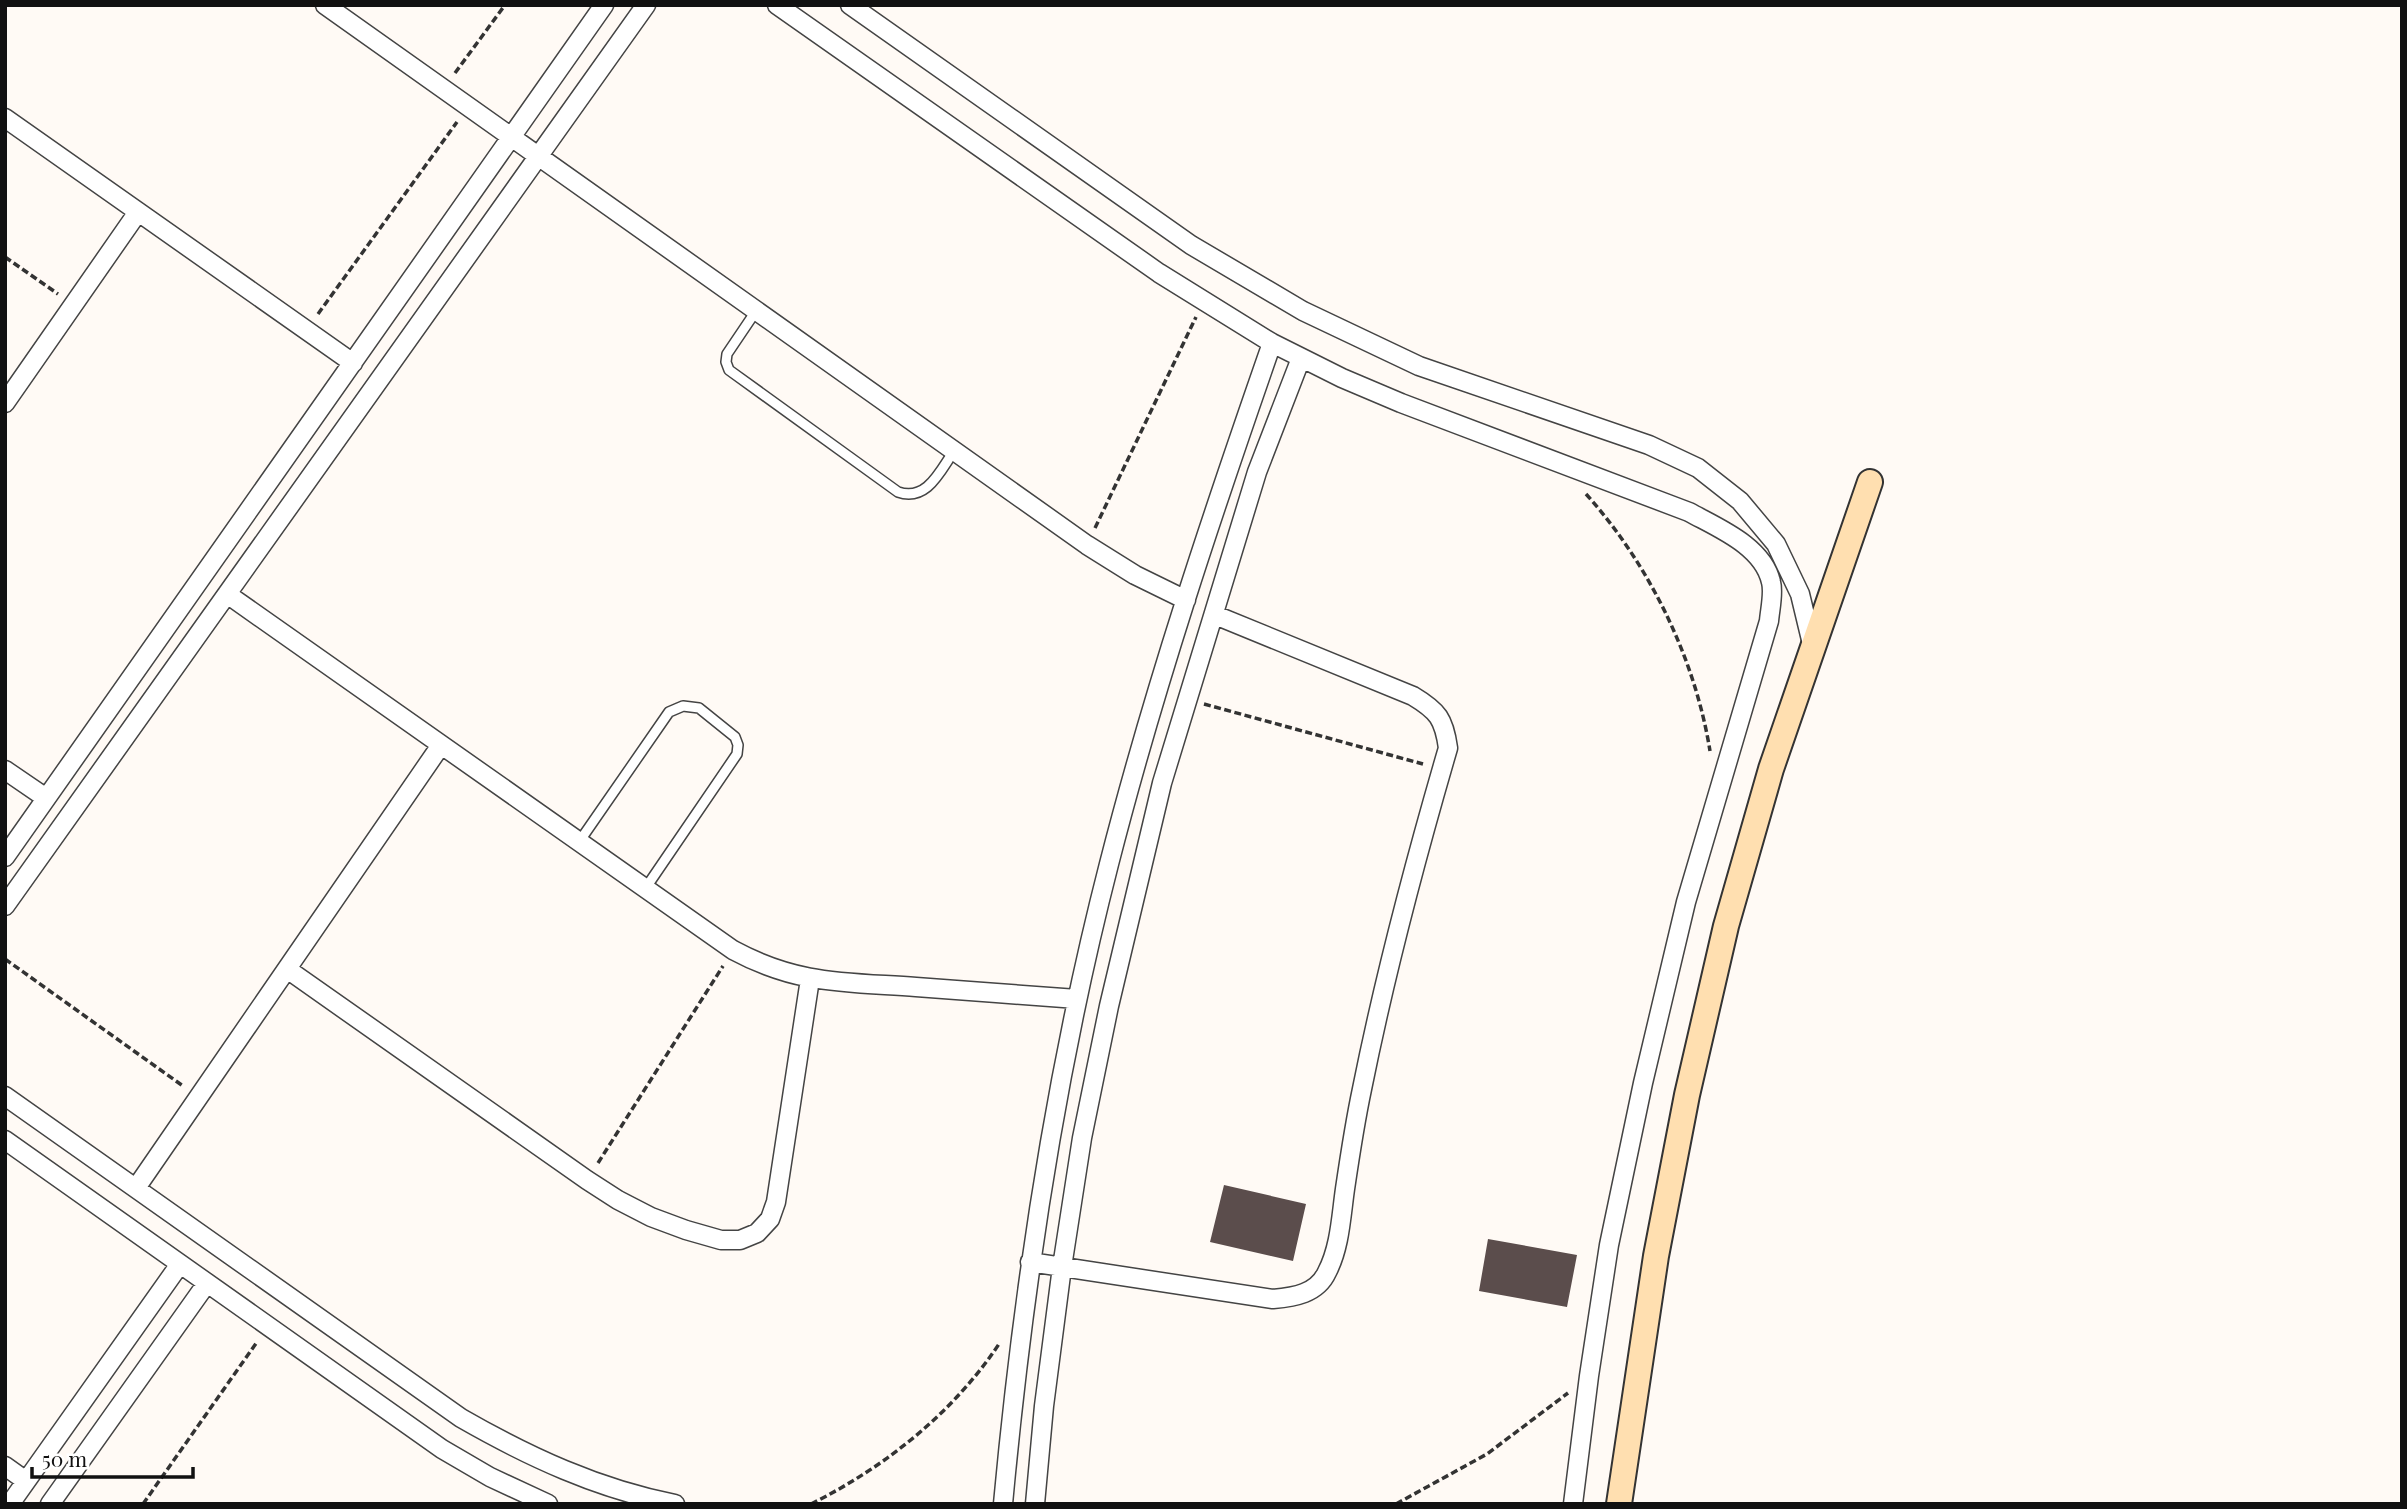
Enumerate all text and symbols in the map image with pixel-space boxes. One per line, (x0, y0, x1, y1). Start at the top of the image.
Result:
scale bar (32, 1436, 192, 1480)
text: 50 m (42, 1444, 88, 1472)

